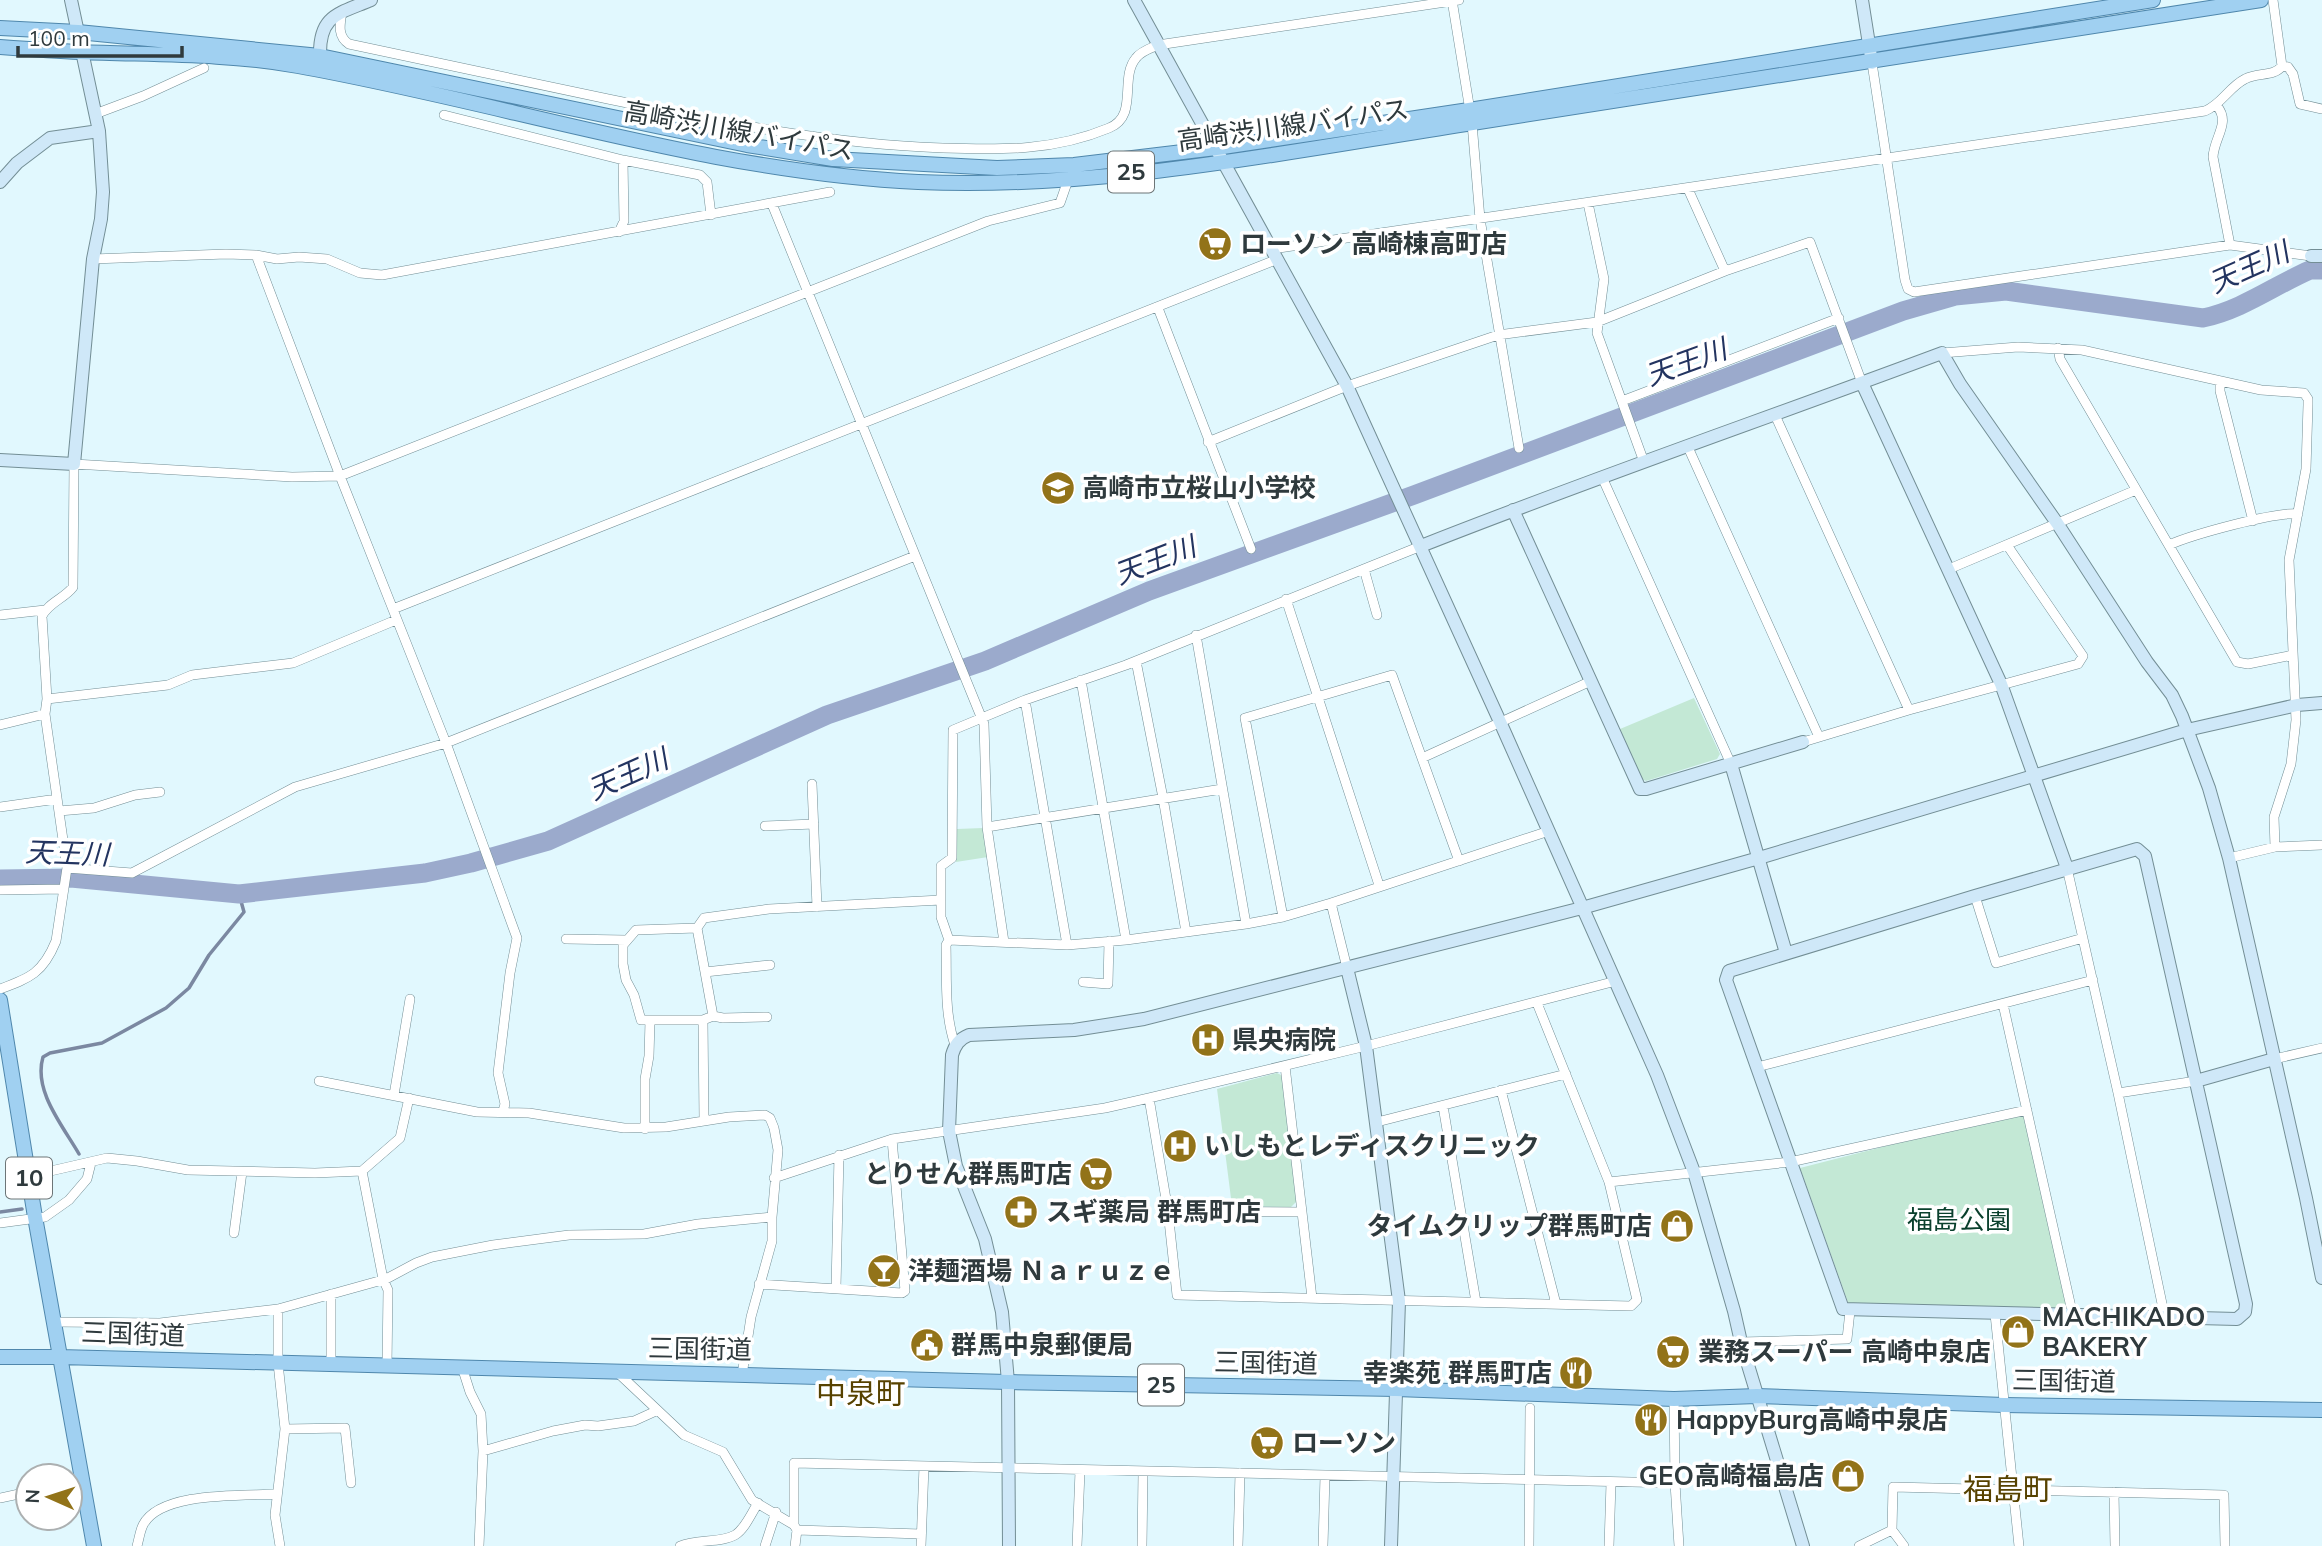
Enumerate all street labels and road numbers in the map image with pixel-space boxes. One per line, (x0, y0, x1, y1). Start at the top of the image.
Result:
street label: 高崎渋川線バイパス (1175, 92, 1411, 157)
street label: 高崎渋川線バイパス (621, 94, 857, 167)
road number: 25 (1108, 152, 1154, 192)
road number: 10 (6, 1158, 52, 1198)
street label: 三国街道 (80, 1315, 186, 1352)
street label: 三国街道 (648, 1331, 752, 1366)
street label: 三国街道 (1214, 1345, 1318, 1380)
street label: 三国街道 (2012, 1363, 2116, 1398)
road number: 25 (1138, 1364, 1184, 1406)

